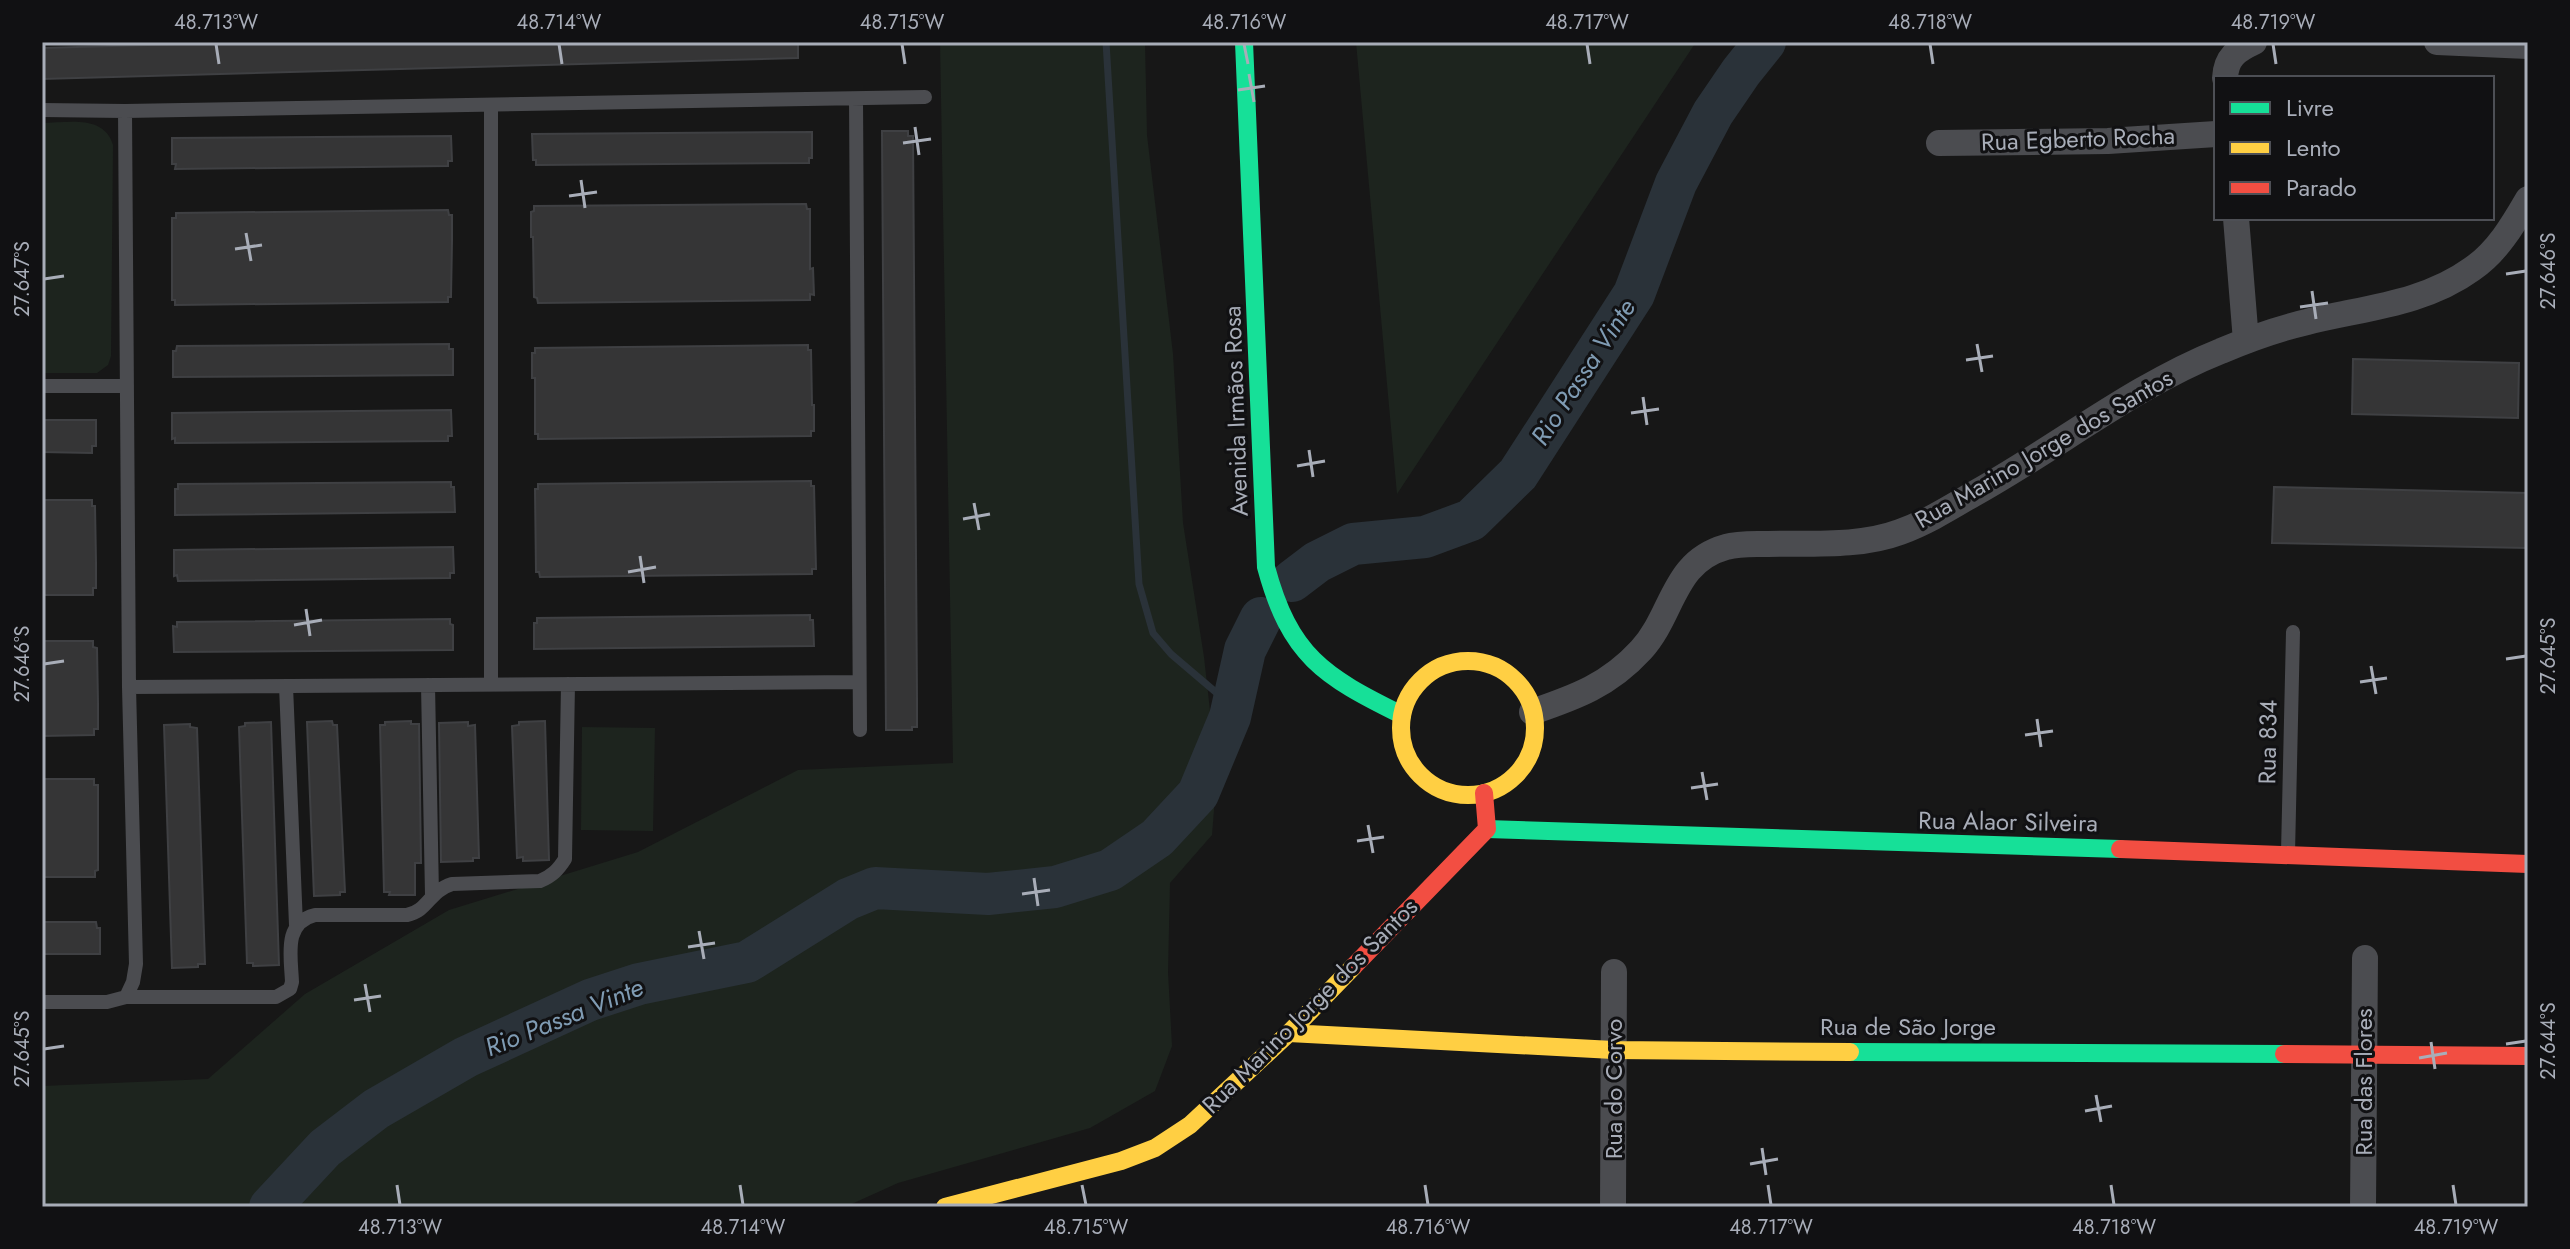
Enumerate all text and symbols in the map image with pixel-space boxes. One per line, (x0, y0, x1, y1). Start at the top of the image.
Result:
text: 48.713°W (174, 8, 258, 37)
text: 48.714°W (517, 8, 602, 37)
text: 48.715°W (860, 8, 944, 37)
text: 48.716°W (1202, 8, 1287, 37)
text: 48.717°W (1545, 8, 1629, 37)
text: 48.718°W (1888, 8, 1972, 37)
text: 48.719°W (2231, 8, 2316, 37)
legend (2214, 76, 2494, 220)
text: Livre (2286, 90, 2334, 125)
street label: Rua Egberto Rocha (1980, 118, 2176, 159)
text: Lento (2286, 130, 2341, 165)
text: Parado (2286, 170, 2357, 205)
text: 27.646°S (2534, 232, 2563, 310)
text: 27.647°S (8, 241, 37, 317)
water label: Rio Passa Vinte (1521, 291, 1645, 453)
street label: Avenida Irmãos Rosa (1214, 305, 1257, 517)
street label: Rua Marino Jorge dos Santos (1908, 360, 2179, 537)
text: 27.645°S (2534, 618, 2563, 694)
text: 27.646°S (8, 625, 37, 703)
street label: Rua 834 (2249, 699, 2286, 785)
street label: Rua Alaor Silveira (1918, 802, 2098, 841)
street label: Rua Marino Jorge dos Santos (1194, 890, 1425, 1121)
water label: Rio Passa Vinte (479, 968, 649, 1066)
text: 27.644°S (2534, 1002, 2563, 1080)
street label: Rua das Flores (2346, 1008, 2381, 1156)
street label: Rua de São Jorge (1820, 1009, 1996, 1044)
text: 27.645°S (8, 1011, 37, 1087)
street label: Rua do Corvo (1596, 1019, 1631, 1159)
text: 48.713°W (358, 1213, 442, 1242)
text: 48.714°W (701, 1213, 786, 1242)
text: 48.715°W (1044, 1213, 1128, 1242)
text: 48.716°W (1386, 1213, 1471, 1242)
text: 48.717°W (1729, 1213, 1813, 1242)
text: 48.718°W (2072, 1213, 2156, 1242)
text: 48.719°W (2414, 1213, 2499, 1242)

